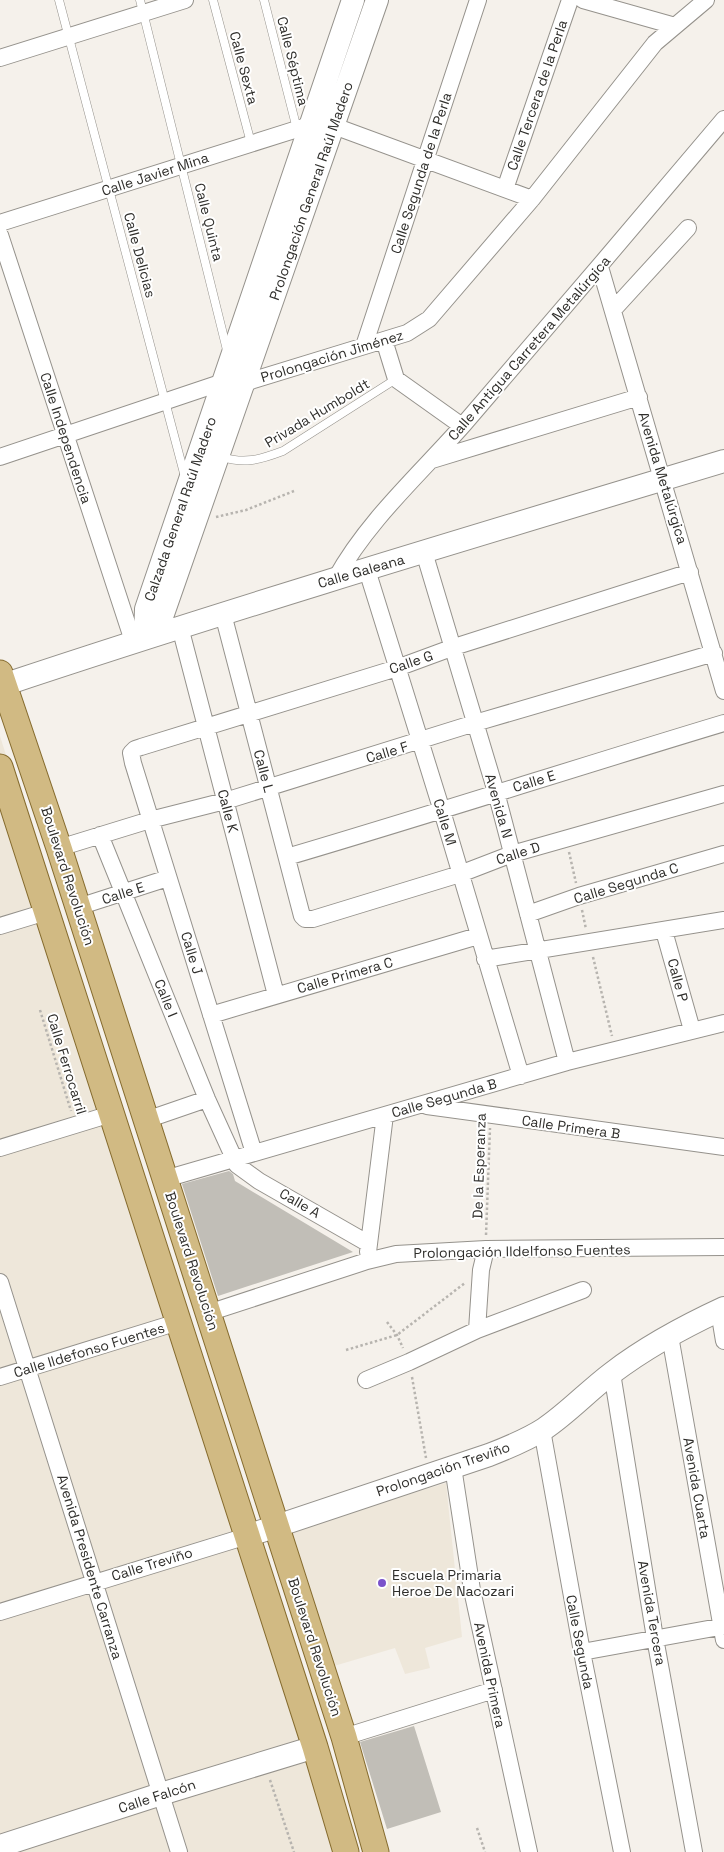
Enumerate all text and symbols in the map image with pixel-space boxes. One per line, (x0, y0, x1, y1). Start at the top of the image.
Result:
street label: Calle Séptima (273, 14, 313, 108)
street label: Calle Tercera de la Perla (503, 17, 571, 173)
street label: Calle Sexta (226, 29, 262, 107)
street label: Prolongación General Raúl Madero (265, 79, 357, 303)
street label: Calle Segunda de la Perla (386, 90, 456, 256)
street label: Calle Javier Mina (99, 148, 211, 200)
street label: Calle Quinta (191, 181, 227, 263)
street label: Calle Delicias (120, 210, 160, 300)
street label: Calle Antigua Carretera Metalúrgica (444, 252, 614, 444)
street label: Prolongación Jiménez (258, 326, 406, 386)
street label: Calle Independencia (36, 370, 96, 506)
street label: Privada Humboldt (261, 375, 373, 451)
street label: Avenida Metalúrgica (634, 410, 692, 546)
street label: Calzada General Raúl Madero (140, 414, 220, 604)
street label: Calle Galeana (316, 550, 406, 592)
street label: Calle G (387, 646, 435, 678)
street label: Calle F (364, 737, 411, 767)
street label: Calle L (250, 748, 278, 795)
street label: Calle E (510, 766, 558, 796)
street label: Avenida N (481, 772, 517, 840)
street label: Calle K (214, 787, 243, 835)
street label: Calle M (429, 796, 461, 848)
street label: Boulevard Revolución (37, 804, 99, 948)
street label: Calle D (494, 837, 542, 869)
street label: Calle Segunda C (572, 859, 680, 907)
street label: Calle E (99, 878, 147, 908)
street label: Calle J (177, 929, 207, 977)
street label: Calle Primera C (295, 953, 395, 997)
street label: Calle P (664, 956, 692, 1004)
street label: Calle I (150, 976, 182, 1020)
street label: Calle Ferrocarril (43, 1011, 91, 1117)
street label: Calle Segunda B (389, 1074, 499, 1122)
street label: Calle Primera B (521, 1111, 621, 1143)
street label: De la Esperanza (468, 1113, 490, 1219)
street label: Calle A (276, 1184, 324, 1222)
street label: Boulevard Revolución (161, 1189, 223, 1333)
street label: Prolongación Ildelfonso Fuentes (413, 1240, 631, 1262)
street label: Calle Ildefonso Fuentes (11, 1318, 167, 1382)
street label: Avenida Cuarta (679, 1436, 715, 1540)
street label: Prolongación Treviño (374, 1438, 512, 1500)
street label: Avenida Presidente Carranza (53, 1472, 127, 1662)
street label: Calle Treviño (109, 1543, 195, 1585)
street label: Avenida Tercera (634, 1559, 670, 1667)
place label: Escuela Primaria Heroe De Nacozari (392, 1566, 514, 1600)
street label: Boulevard Revolución (284, 1575, 346, 1719)
marker: Escuela Primaria Heroe De Nacozari (376, 1577, 388, 1589)
street label: Calle Segunda (562, 1593, 598, 1691)
street label: Avenida Primera (470, 1621, 510, 1729)
street label: Calle Falcón (116, 1775, 198, 1817)

